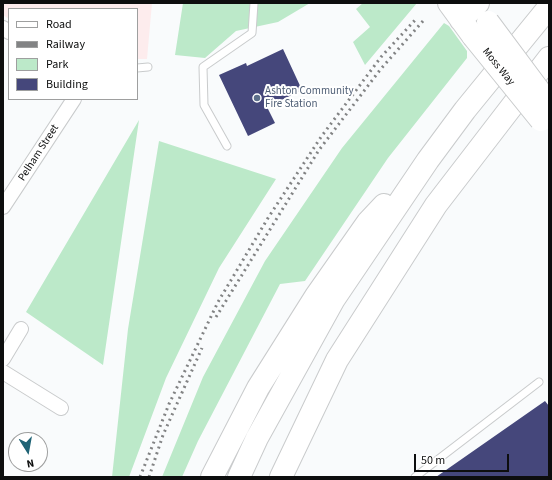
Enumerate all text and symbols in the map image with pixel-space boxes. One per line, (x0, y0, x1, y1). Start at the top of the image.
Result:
legend (8, 8, 138, 100)
text: Road (46, 16, 72, 33)
text: Railway (46, 36, 85, 53)
street label: Moss Way (479, 46, 517, 88)
text: Park (46, 56, 68, 73)
text: Building (46, 76, 88, 93)
place label: Ashton Community Fire Station (265, 85, 354, 111)
marker: Ashton Community Fire Station (252, 93, 262, 103)
street label: Pelham Street (16, 122, 62, 184)
north arrow (8, 432, 48, 472)
scale bar (416, 446, 511, 472)
text: 50 m (421, 452, 445, 469)
text: N (25, 455, 35, 471)

